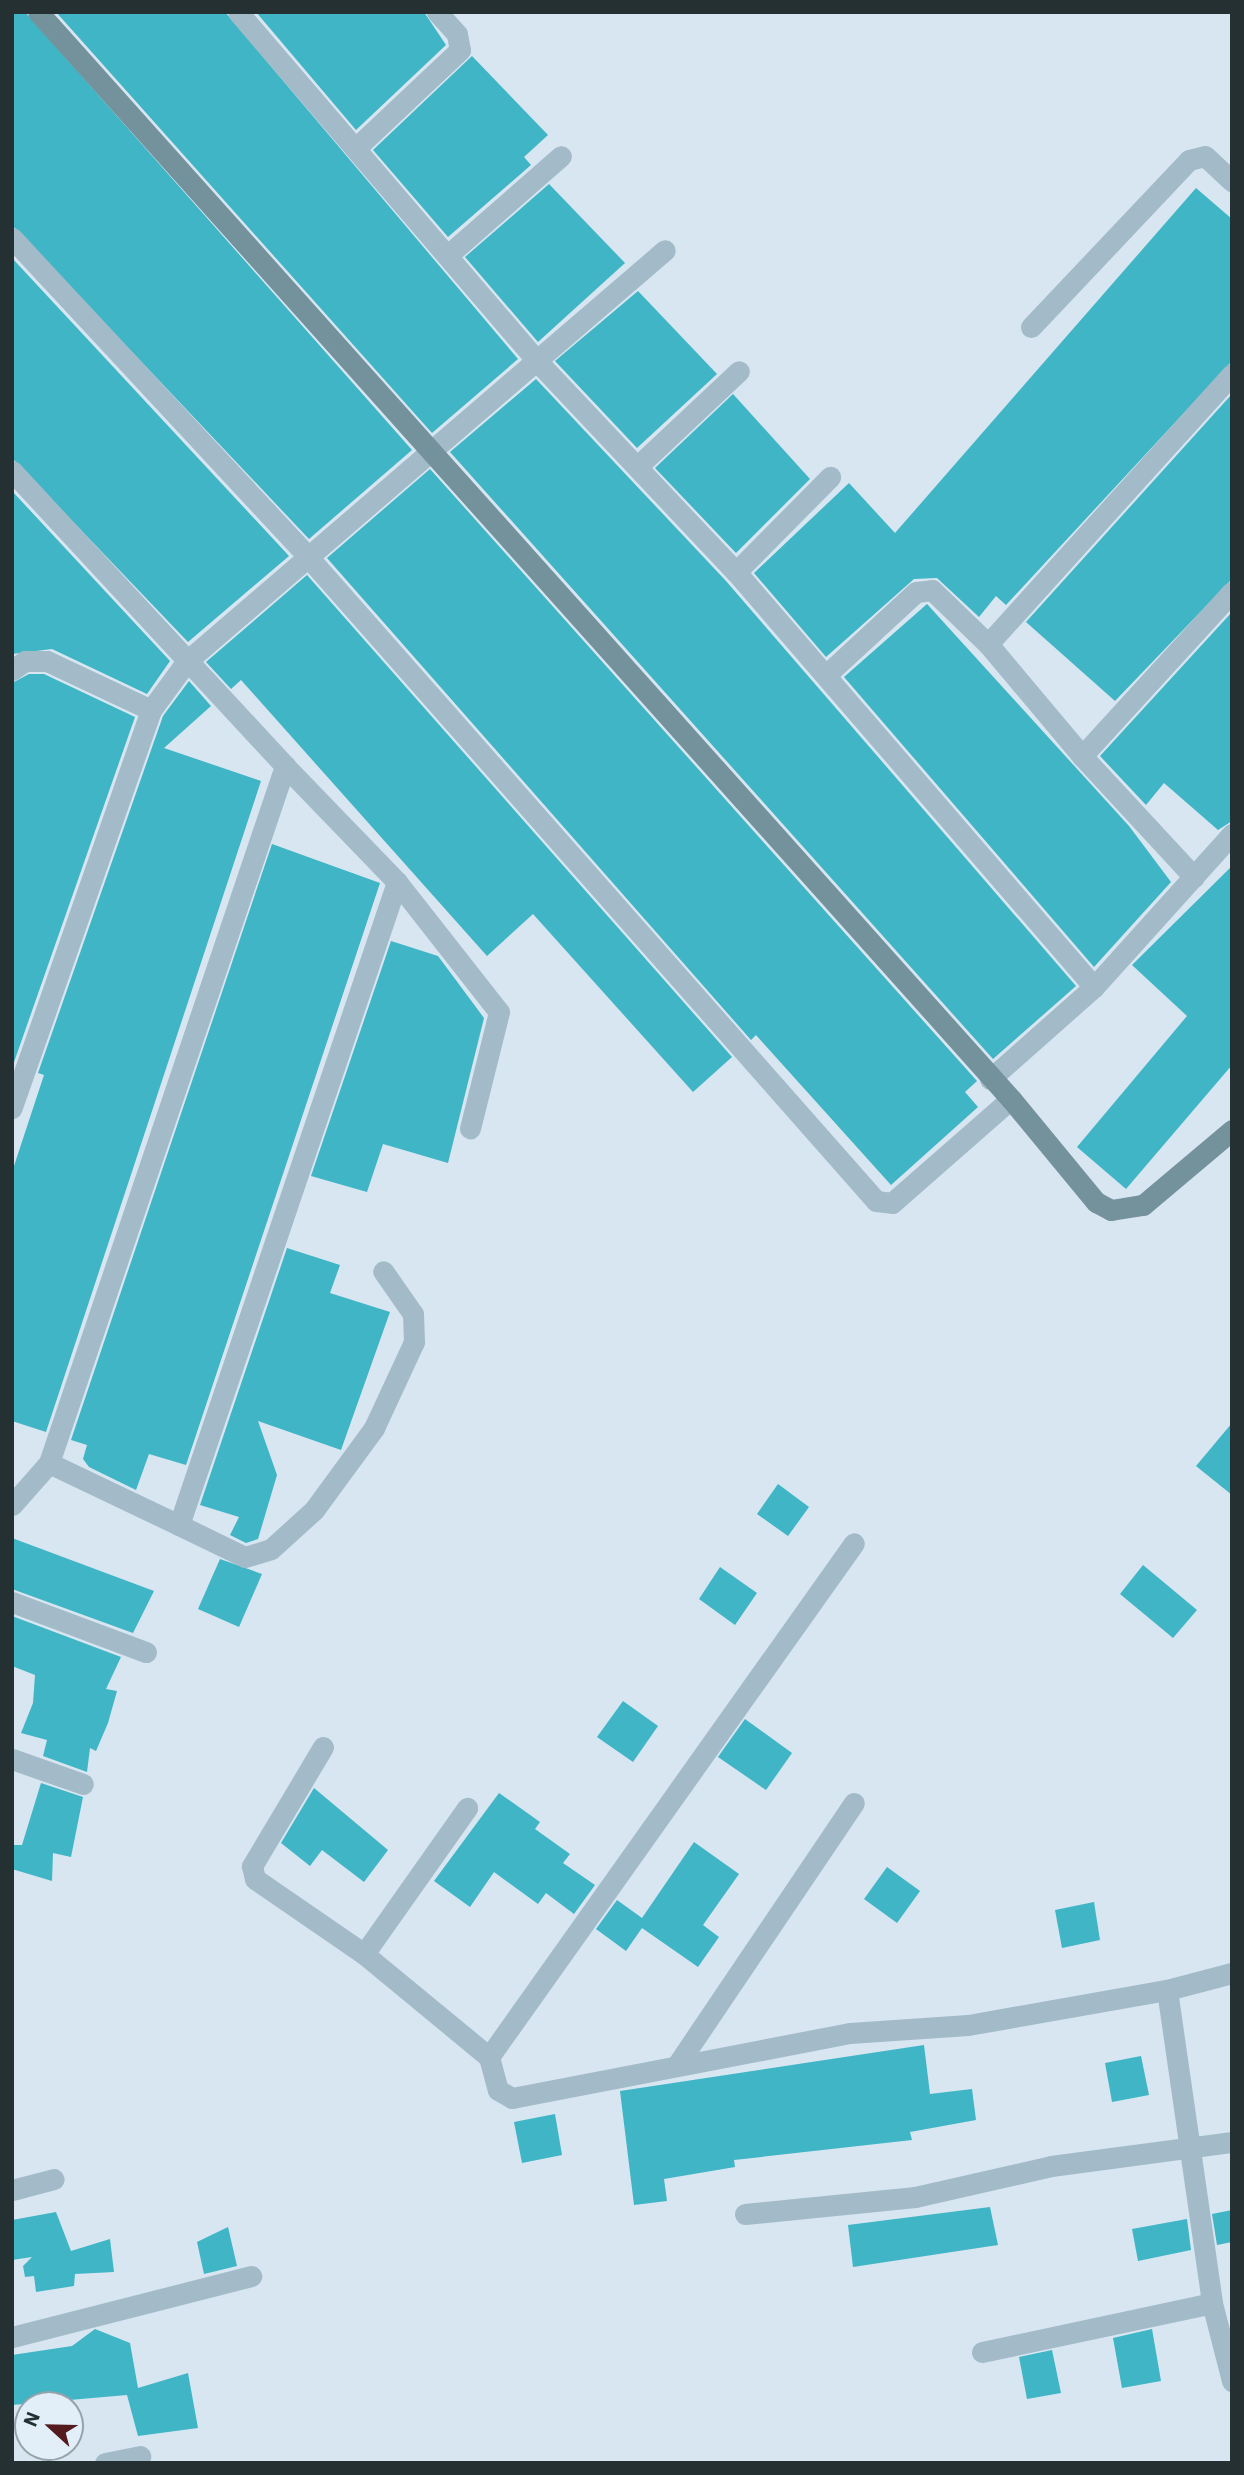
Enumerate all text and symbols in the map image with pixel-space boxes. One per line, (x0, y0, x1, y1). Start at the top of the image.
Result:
north arrow (14, 2391, 84, 2461)
text: N (18, 2408, 45, 2430)

